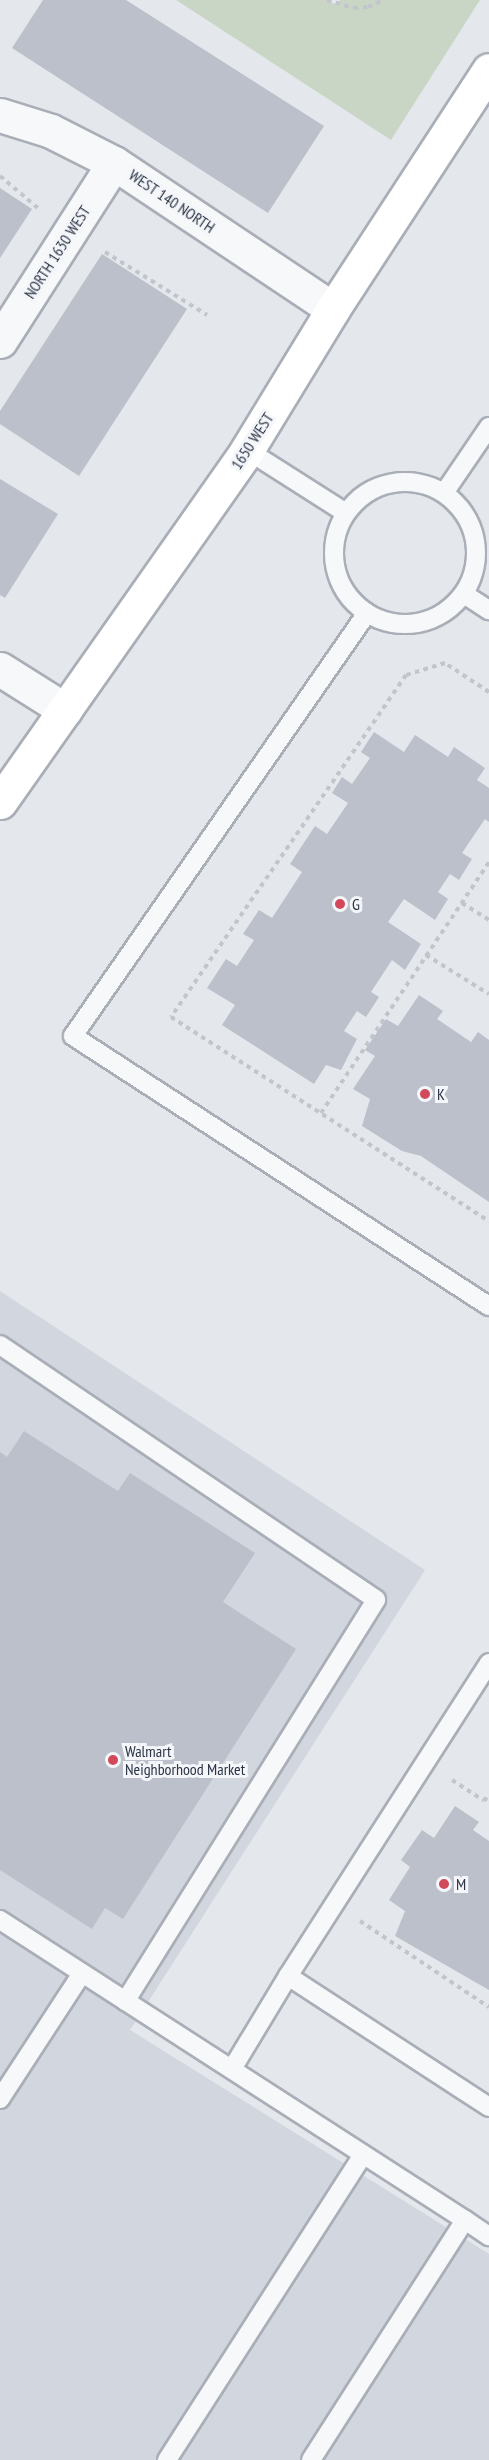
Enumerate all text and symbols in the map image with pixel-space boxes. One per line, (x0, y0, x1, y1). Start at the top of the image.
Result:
street label: WEST 140 NORTH (125, 165, 219, 237)
street label: NORTH 1630 WEST (20, 202, 94, 302)
street label: 1650 WEST (227, 409, 277, 473)
place label: G (352, 894, 360, 914)
marker: G (333, 897, 347, 911)
place label: K (437, 1084, 445, 1104)
marker: K (418, 1087, 432, 1101)
place label: Walmart Neighborhood Market (125, 1741, 245, 1779)
marker: Walmart Neighborhood Market (106, 1753, 120, 1767)
place label: M (456, 1874, 466, 1894)
marker: M (437, 1877, 451, 1891)

